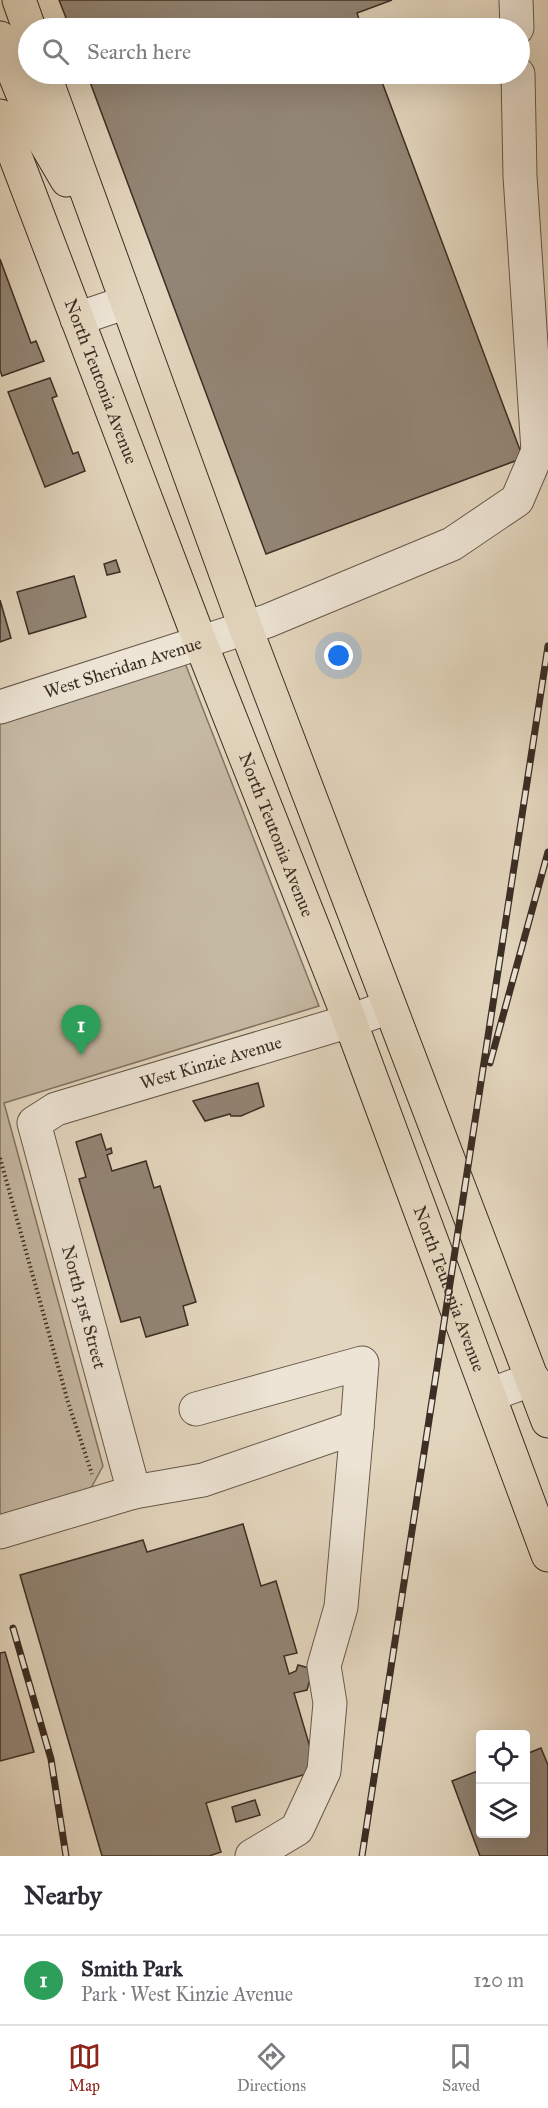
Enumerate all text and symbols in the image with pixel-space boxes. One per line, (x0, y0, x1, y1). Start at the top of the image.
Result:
search box (18, 18, 530, 84)
icon: search (39, 35, 72, 68)
text: Search here (87, 38, 191, 65)
street label: North Teutonia Avenue (60, 296, 142, 467)
street label: West Sheridan Avenue (41, 632, 204, 703)
your location (324, 641, 353, 670)
street label: North Teutonia Avenue (234, 749, 319, 920)
pin: 1 (62, 1006, 100, 1055)
street label: West Kinzie Avenue (137, 1031, 284, 1094)
street label: North Teutonia Avenue (409, 1203, 490, 1375)
street label: North 31st Street (57, 1243, 111, 1372)
map controls (476, 1730, 530, 1838)
button: locate (476, 1730, 530, 1784)
button: layers (476, 1784, 530, 1838)
text: Nearby (24, 1879, 102, 1911)
text: Smith Park (81, 1955, 183, 1982)
text: 1 (40, 1968, 47, 1992)
text: 120 m (473, 1968, 524, 1992)
text: Park · West Kinzie Avenue (81, 1982, 293, 2006)
tab: Map (68, 2040, 101, 2095)
tab: Directions (237, 2040, 306, 2095)
tab: Saved (442, 2040, 480, 2095)

